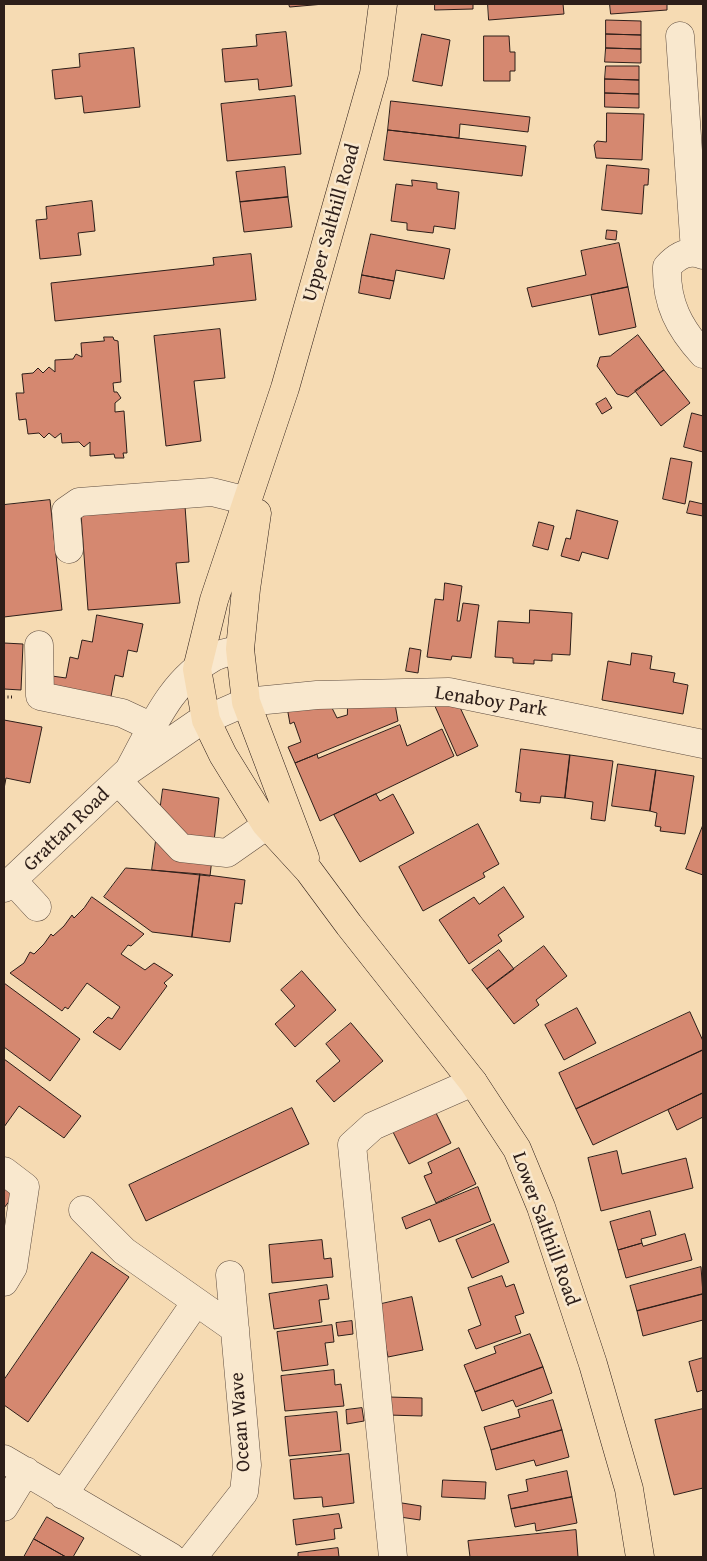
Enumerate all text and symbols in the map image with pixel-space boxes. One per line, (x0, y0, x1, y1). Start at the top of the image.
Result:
street label: Upper Salthill Road (298, 141, 366, 305)
street label: Lenaboy Park (433, 681, 549, 723)
street label: Grattan Road (19, 783, 115, 877)
street label: Lower Salthill Road (506, 1149, 584, 1309)
street label: Ocean Wave (226, 1371, 256, 1473)

